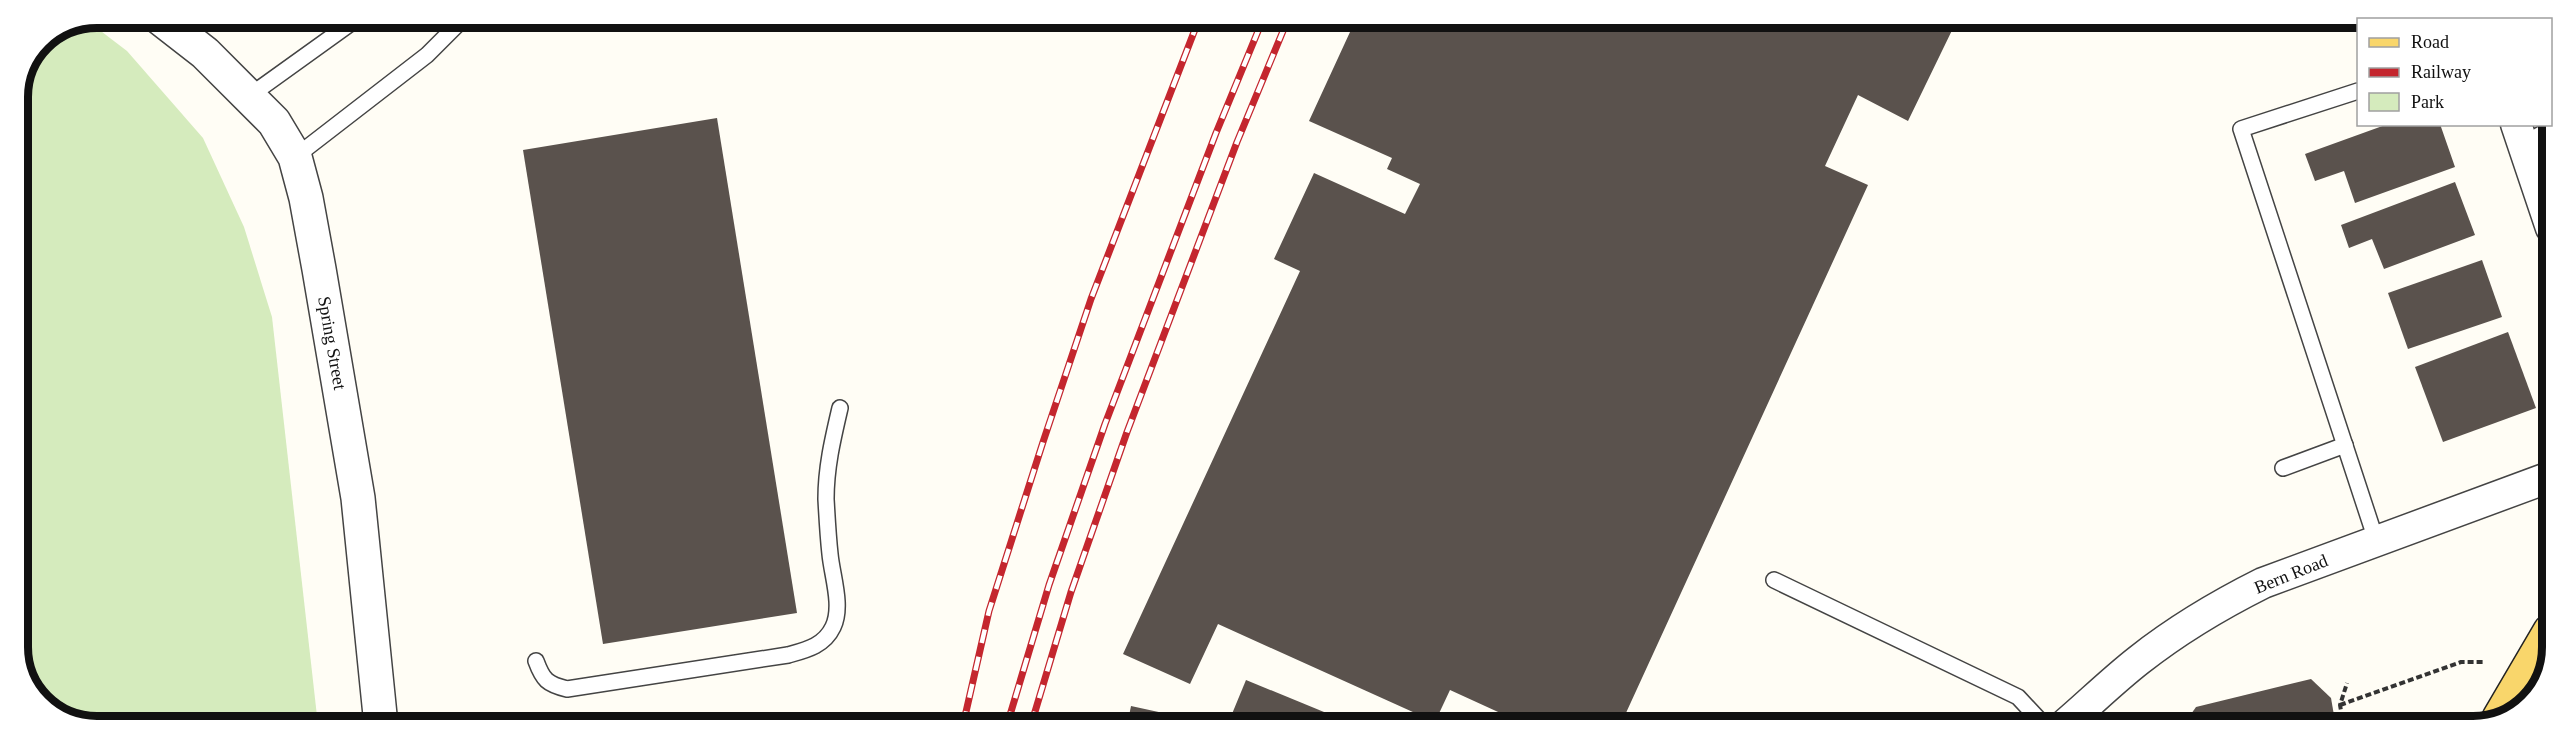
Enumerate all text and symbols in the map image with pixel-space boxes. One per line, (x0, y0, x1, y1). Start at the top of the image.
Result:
legend (2357, 18, 2552, 126)
text: Road (2411, 32, 2449, 52)
text: Railway (2411, 62, 2471, 82)
text: Park (2411, 92, 2444, 112)
street label: Spring Street (314, 295, 350, 391)
street label: Bern Road (2251, 550, 2331, 598)

